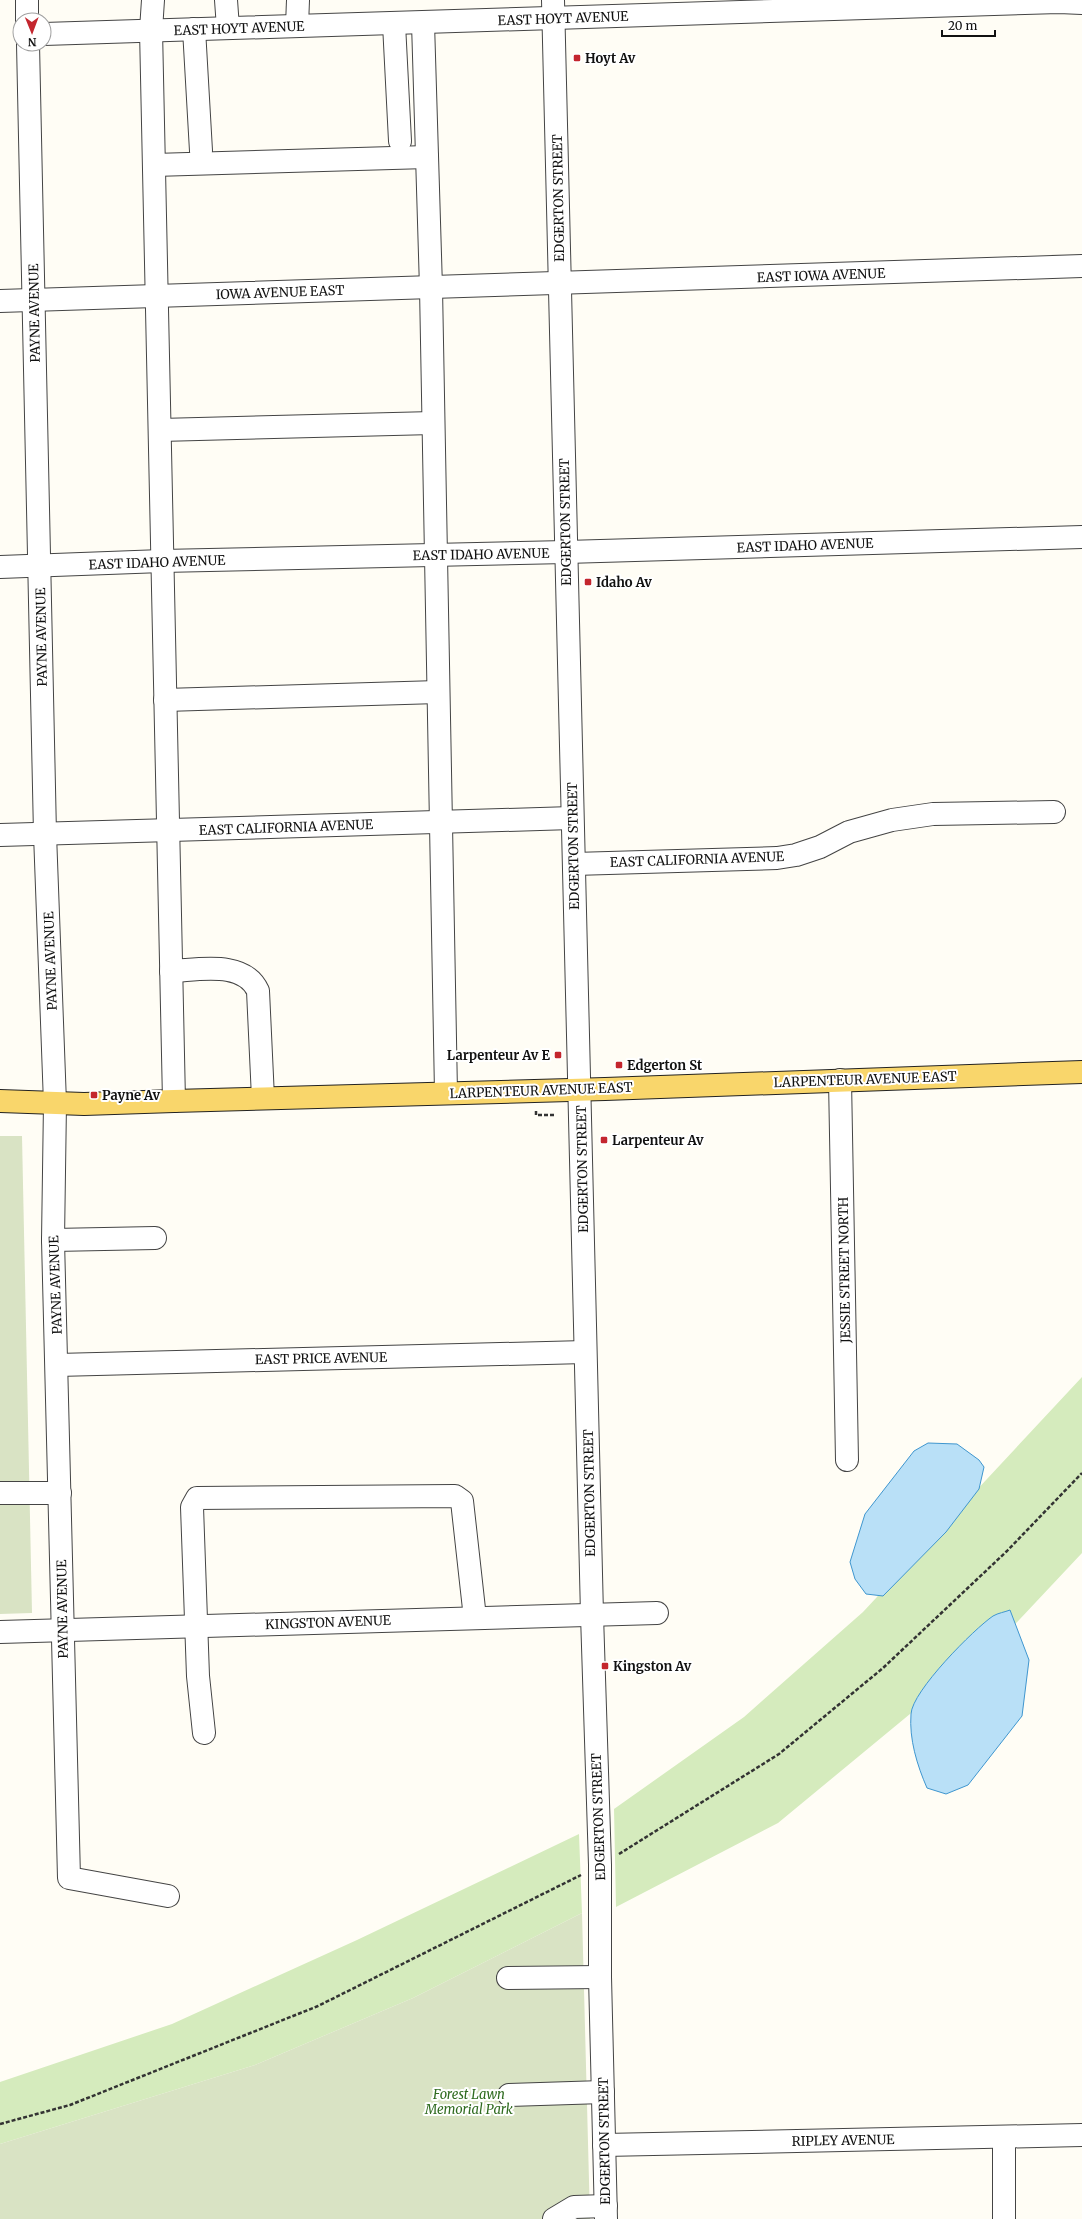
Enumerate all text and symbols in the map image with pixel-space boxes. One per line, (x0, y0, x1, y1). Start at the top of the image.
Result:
street label: EAST HOYT AVENUE (497, 8, 629, 29)
north arrow (12, 12, 52, 52)
scale bar (942, 12, 995, 38)
street label: EAST HOYT AVENUE (173, 18, 305, 39)
text: 20 m (948, 18, 977, 33)
text: N (27, 35, 37, 49)
place label: Hoyt Av (585, 50, 636, 67)
marker: Hoyt Av (572, 53, 582, 63)
street label: EDGERTON STREET (549, 134, 568, 262)
street label: PAYNE AVENUE (25, 263, 44, 363)
street label: EAST IOWA AVENUE (756, 265, 886, 286)
street label: IOWA AVENUE EAST (215, 282, 345, 303)
street label: EDGERTON STREET (556, 458, 575, 586)
street label: EAST IDAHO AVENUE (736, 535, 874, 556)
street label: EAST IDAHO AVENUE (412, 545, 550, 564)
street label: EAST IDAHO AVENUE (88, 552, 226, 573)
place label: Idaho Av (596, 574, 652, 591)
marker: Idaho Av (583, 577, 593, 587)
street label: PAYNE AVENUE (32, 587, 51, 687)
street label: EDGERTON STREET (564, 782, 583, 910)
street label: EAST CALIFORNIA AVENUE (199, 816, 374, 839)
street label: EAST CALIFORNIA AVENUE (610, 848, 785, 871)
street label: PAYNE AVENUE (40, 910, 61, 1011)
place label: Larpenteur Av E (447, 1047, 551, 1064)
marker: Larpenteur Av E (553, 1050, 563, 1060)
place label: Edgerton St (627, 1057, 703, 1074)
marker: Edgerton St (614, 1060, 624, 1070)
street label: LARPENTEUR AVENUE EAST (773, 1068, 957, 1091)
street label: LARPENTEUR AVENUE EAST (449, 1079, 633, 1102)
place label: Payne Av (102, 1087, 161, 1104)
marker: Payne Av (89, 1090, 99, 1100)
street label: EDGERTON STREET (573, 1105, 592, 1233)
place label: Larpenteur Av (612, 1132, 704, 1149)
marker: Larpenteur Av (599, 1135, 609, 1145)
street label: JESSIE STREET NORTH (835, 1197, 854, 1344)
street label: PAYNE AVENUE (45, 1234, 66, 1335)
street label: EAST PRICE AVENUE (255, 1349, 388, 1368)
street label: EDGERTON STREET (580, 1429, 599, 1557)
street label: PAYNE AVENUE (53, 1559, 72, 1659)
street label: KINGSTON AVENUE (265, 1612, 392, 1633)
place label: Kingston Av (613, 1658, 692, 1675)
marker: Kingston Av (600, 1661, 610, 1671)
street label: EDGERTON STREET (588, 1753, 609, 1881)
street label: EDGERTON STREET (595, 2077, 614, 2205)
park label: Forest Lawn Memorial Park (424, 2086, 513, 2118)
street label: RIPLEY AVENUE (791, 2131, 895, 2150)

